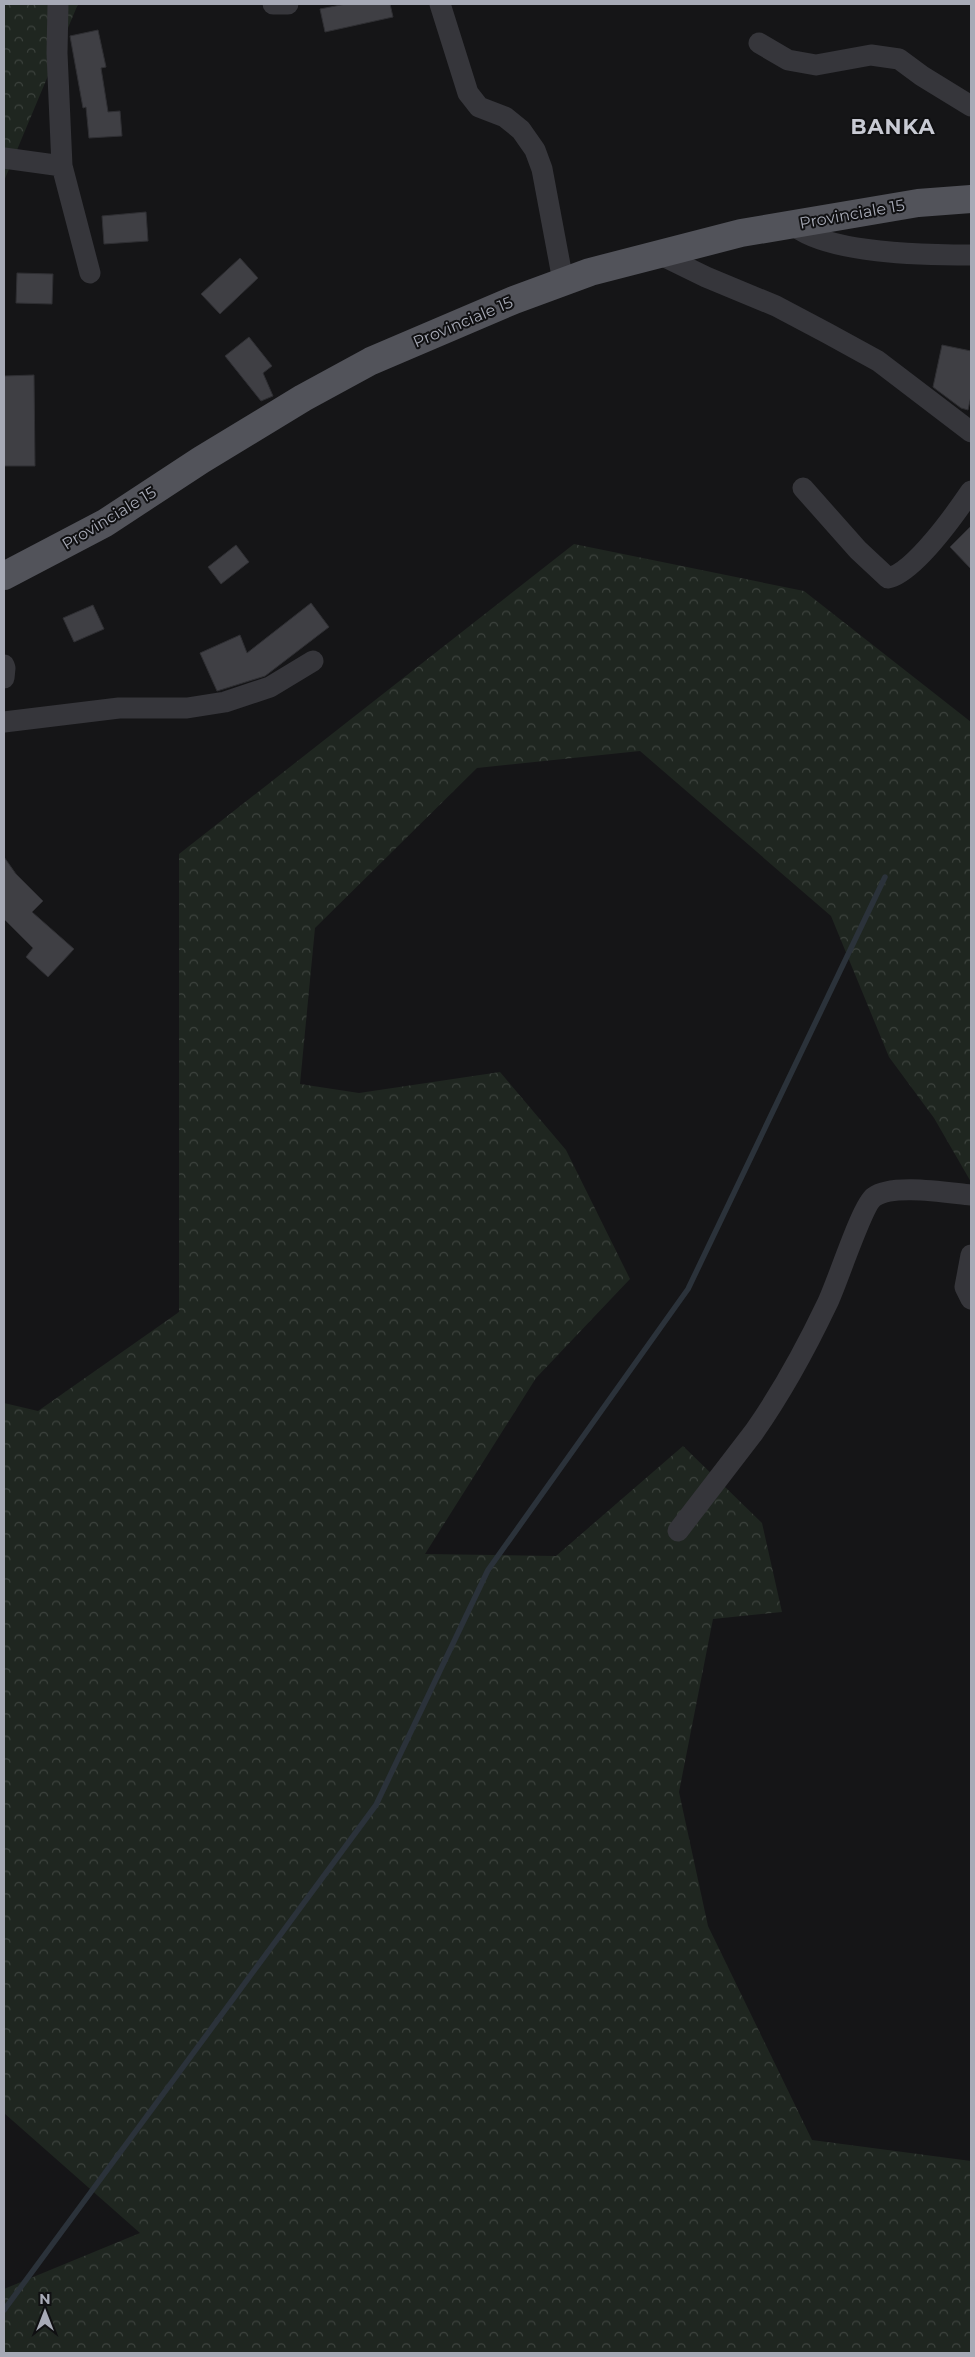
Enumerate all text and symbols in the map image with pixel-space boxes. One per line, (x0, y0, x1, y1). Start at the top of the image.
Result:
district label: BANKA (850, 114, 936, 139)
street label: Provinciale 15 (798, 195, 906, 233)
street label: Provinciale 15 (410, 292, 516, 352)
street label: Provinciale 15 (58, 482, 160, 554)
north arrow (20, 2287, 70, 2337)
text: N (39, 2290, 51, 2308)

